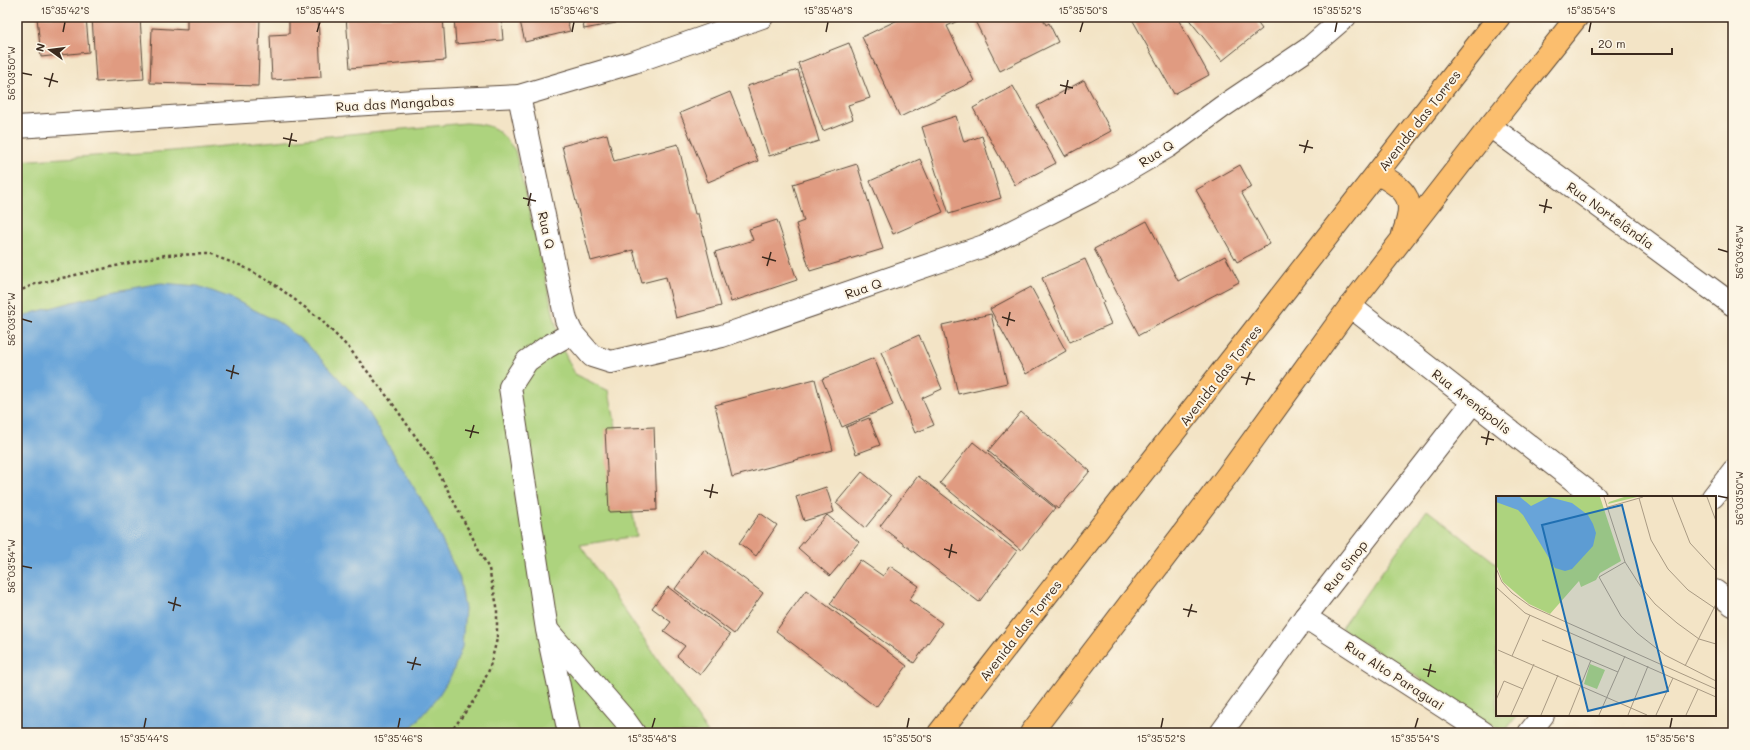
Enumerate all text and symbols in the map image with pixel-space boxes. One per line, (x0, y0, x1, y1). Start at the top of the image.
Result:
text: 15°35'42"S (41, 3, 90, 17)
text: 15°35'44"S (296, 3, 345, 17)
text: 15°35'46"S (549, 3, 599, 17)
text: 15°35'48"S (803, 3, 853, 17)
text: 15°35'50"S (1058, 3, 1108, 17)
text: 15°35'52"S (1313, 3, 1362, 17)
text: 15°35'54"S (1567, 3, 1616, 17)
north arrow (30, 30, 70, 70)
scale bar (1592, 30, 1672, 56)
text: 20 m (1598, 35, 1626, 51)
text: N (32, 42, 48, 53)
text: 56°03'50"W (4, 46, 18, 100)
street label: Avenida das Torres (1374, 66, 1464, 174)
street label: Rua das Mangabas (335, 91, 455, 115)
street label: Rua Q (1135, 136, 1177, 170)
street label: Rua Nortelândia (1564, 178, 1658, 252)
street label: Rua Q (535, 210, 559, 250)
text: 56°03'48"W (1732, 225, 1746, 279)
street label: Rua Q (842, 274, 884, 302)
text: 56°03'52"W (4, 292, 18, 346)
street label: Avenida das Torres (1175, 321, 1265, 429)
street label: Rua Arenápolis (1429, 365, 1515, 437)
text: 56°03'50"W (1732, 471, 1746, 525)
inset map (1496, 496, 1716, 716)
street label: Rua Sinop (1319, 536, 1371, 596)
text: 56°03'54"W (4, 539, 18, 593)
street label: Avenida das Torres (975, 576, 1065, 684)
street label: Rua Alto Paraguai (1342, 637, 1448, 713)
text: 15°35'44"S (120, 731, 169, 745)
text: 15°35'46"S (373, 731, 423, 745)
text: 15°35'48"S (627, 731, 677, 745)
text: 15°35'50"S (882, 731, 932, 745)
text: 15°35'52"S (1137, 731, 1186, 745)
text: 15°35'54"S (1391, 731, 1440, 745)
text: 15°35'56"S (1645, 731, 1695, 745)

